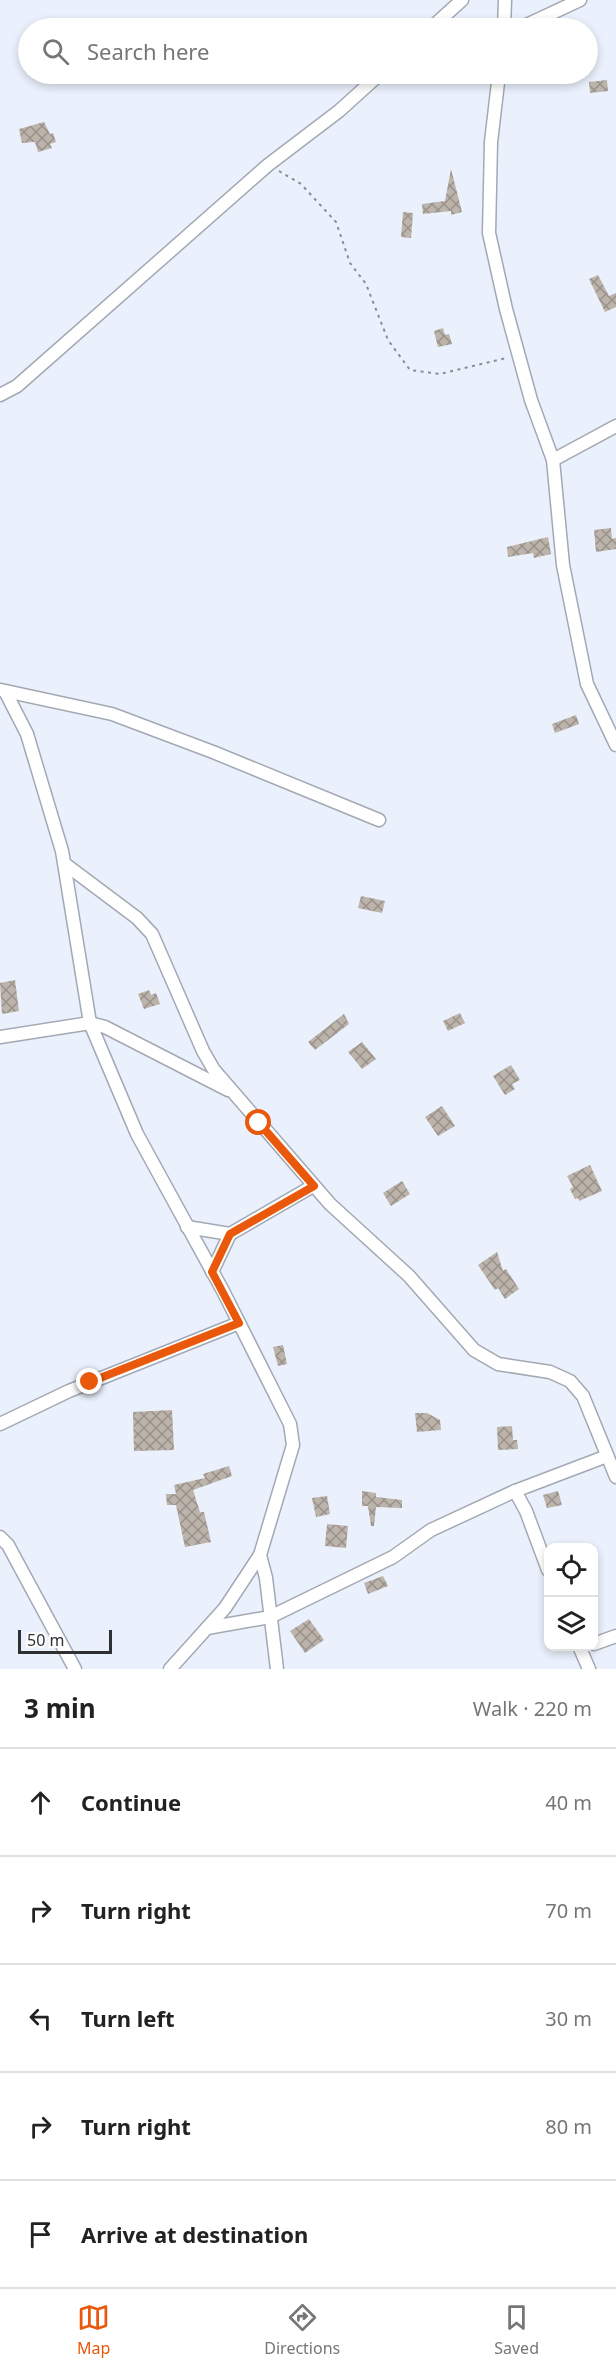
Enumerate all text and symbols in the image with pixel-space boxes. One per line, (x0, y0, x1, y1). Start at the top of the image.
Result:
search box (18, 18, 598, 84)
icon: search (39, 35, 72, 68)
text: Search here (87, 36, 209, 66)
route start (245, 1109, 271, 1135)
route end (76, 1368, 102, 1394)
map controls (544, 1543, 598, 1651)
button: locate (544, 1543, 598, 1597)
button: layers (544, 1597, 598, 1651)
scale bar (18, 1627, 112, 1654)
text: 50 m (27, 1629, 64, 1651)
text: 3 min (24, 1690, 96, 1726)
text: Walk · 220 m (473, 1695, 592, 1722)
icon: ahead (24, 1786, 57, 1819)
text: Continue (81, 1787, 181, 1817)
text: 40 m (545, 1789, 592, 1816)
icon: right (24, 1894, 57, 1927)
text: Turn right (81, 1895, 191, 1925)
text: 70 m (545, 1897, 592, 1924)
icon: left (24, 2002, 57, 2035)
text: Turn left (81, 2003, 175, 2033)
text: 30 m (545, 2005, 592, 2032)
icon: right (24, 2110, 57, 2143)
text: Turn right (81, 2111, 191, 2141)
text: 80 m (545, 2113, 592, 2140)
icon: arrive (24, 2218, 57, 2251)
text: Arrive at destination (81, 2219, 308, 2249)
tab: Map (77, 2301, 110, 2359)
tab: Directions (264, 2301, 340, 2359)
tab: Saved (494, 2301, 539, 2359)

